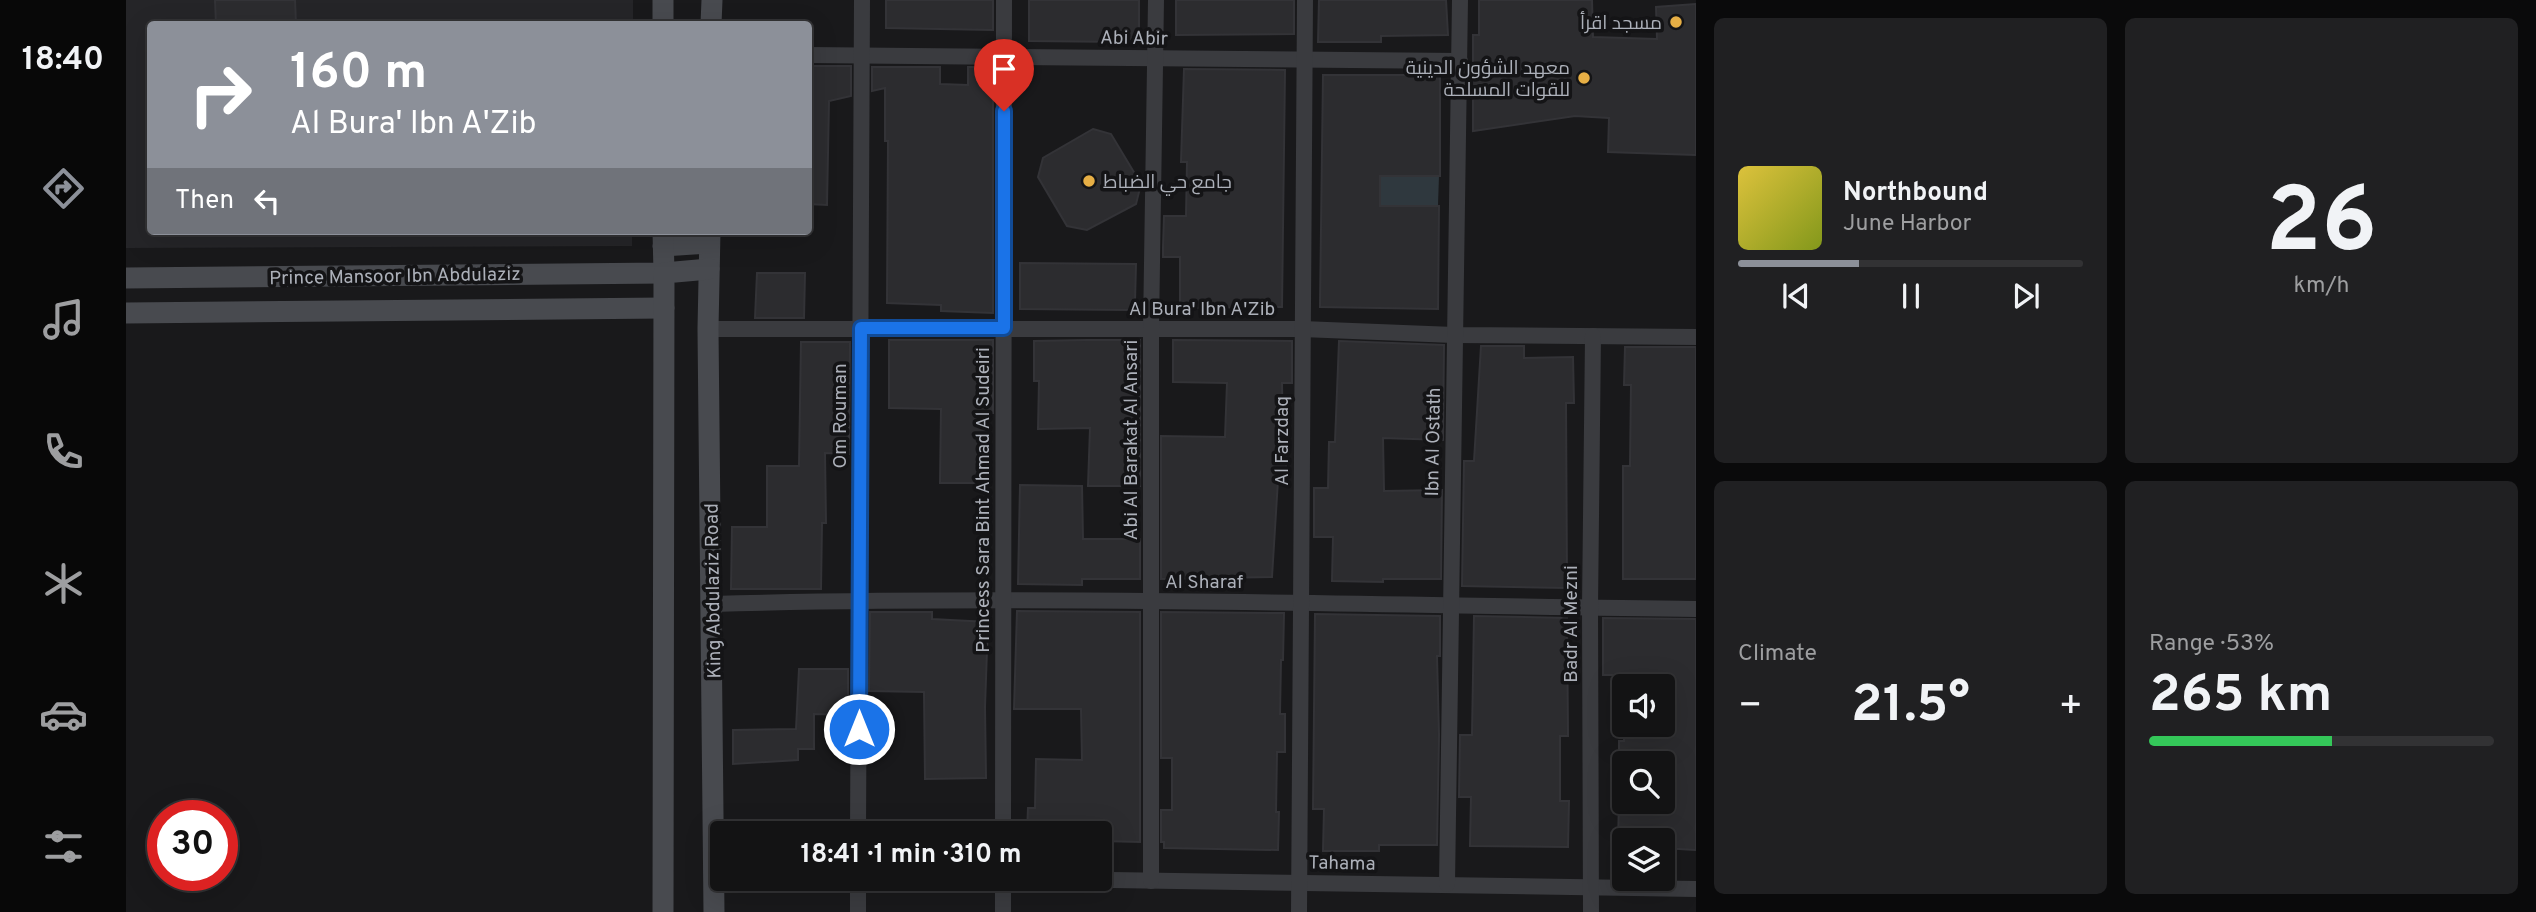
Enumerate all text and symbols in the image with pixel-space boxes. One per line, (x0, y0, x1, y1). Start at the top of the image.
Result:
place label: مسجد اقرأ (1580, 11, 1662, 36)
marker: مسجد اقرأ (1668, 14, 1684, 30)
street label: Abi Abir (1100, 26, 1169, 52)
pin (974, 39, 1034, 111)
text: 18:40 (22, 41, 104, 81)
text: 160 m (290, 44, 427, 106)
icon: right (175, 49, 266, 140)
icon: arrive (985, 50, 1023, 88)
place label: معهد الشؤون الدينية للقوات المسلحة (1406, 57, 1570, 103)
marker: معهد الشؤون الدينية للقوات المسلحة (1576, 70, 1592, 86)
text: Al Bura' Ibn A'Zib (290, 105, 537, 145)
icon: directions (39, 164, 88, 213)
text: 26 (2266, 169, 2377, 284)
place label: جامع حي الضباط (1103, 171, 1232, 196)
marker: جامع حي الضباط (1081, 173, 1097, 189)
text: Northbound (1843, 177, 1988, 210)
icon: left (248, 182, 286, 220)
text: Then (175, 185, 234, 218)
text: June Harbor (1843, 210, 1971, 239)
street label: Prince Mansoor Ibn Abdulaziz (269, 263, 521, 291)
text: km/h (2294, 272, 2349, 301)
icon: previous (1777, 277, 1815, 315)
icon: pause (1892, 277, 1930, 315)
icon: next (2007, 277, 2045, 315)
icon: music (39, 295, 88, 344)
street label: Al Bura' Ibn A'Zib (1129, 298, 1275, 322)
street label: Abi Al Barakat Al Ansari (1120, 340, 1144, 540)
street label: Princess Sara Bint Ahmad Al Sudeiri (972, 347, 996, 653)
street label: Om Rouman (829, 363, 853, 469)
street label: Ibn Al Ostath (1421, 387, 1447, 497)
street label: Al Farzdaq (1271, 396, 1295, 486)
icon: phone (39, 427, 88, 476)
street label: King Abdulaziz Road (700, 503, 728, 679)
icon: climate (39, 559, 88, 608)
street label: Badr Al Mezni (1560, 565, 1584, 683)
street label: Al Sharaf (1165, 571, 1244, 595)
text: Range · 53% (2149, 630, 2274, 659)
text: Climate (1738, 640, 1817, 669)
text: 265 km (2149, 664, 2332, 730)
map controls (1612, 674, 1675, 891)
button: sound (1612, 674, 1675, 737)
text: 21.5° (1851, 674, 1970, 740)
text: − (1738, 683, 1763, 732)
text: + (2058, 683, 2083, 732)
icon: car (39, 690, 88, 739)
position arrow (822, 692, 896, 766)
button: search (1612, 751, 1675, 814)
speed limit sign: 30 (147, 800, 238, 891)
icon: filters (39, 822, 88, 871)
button: layers (1612, 828, 1675, 891)
text: 18:41 · 1 min · 310 m (801, 839, 1021, 872)
street label: Tahama (1308, 851, 1376, 877)

